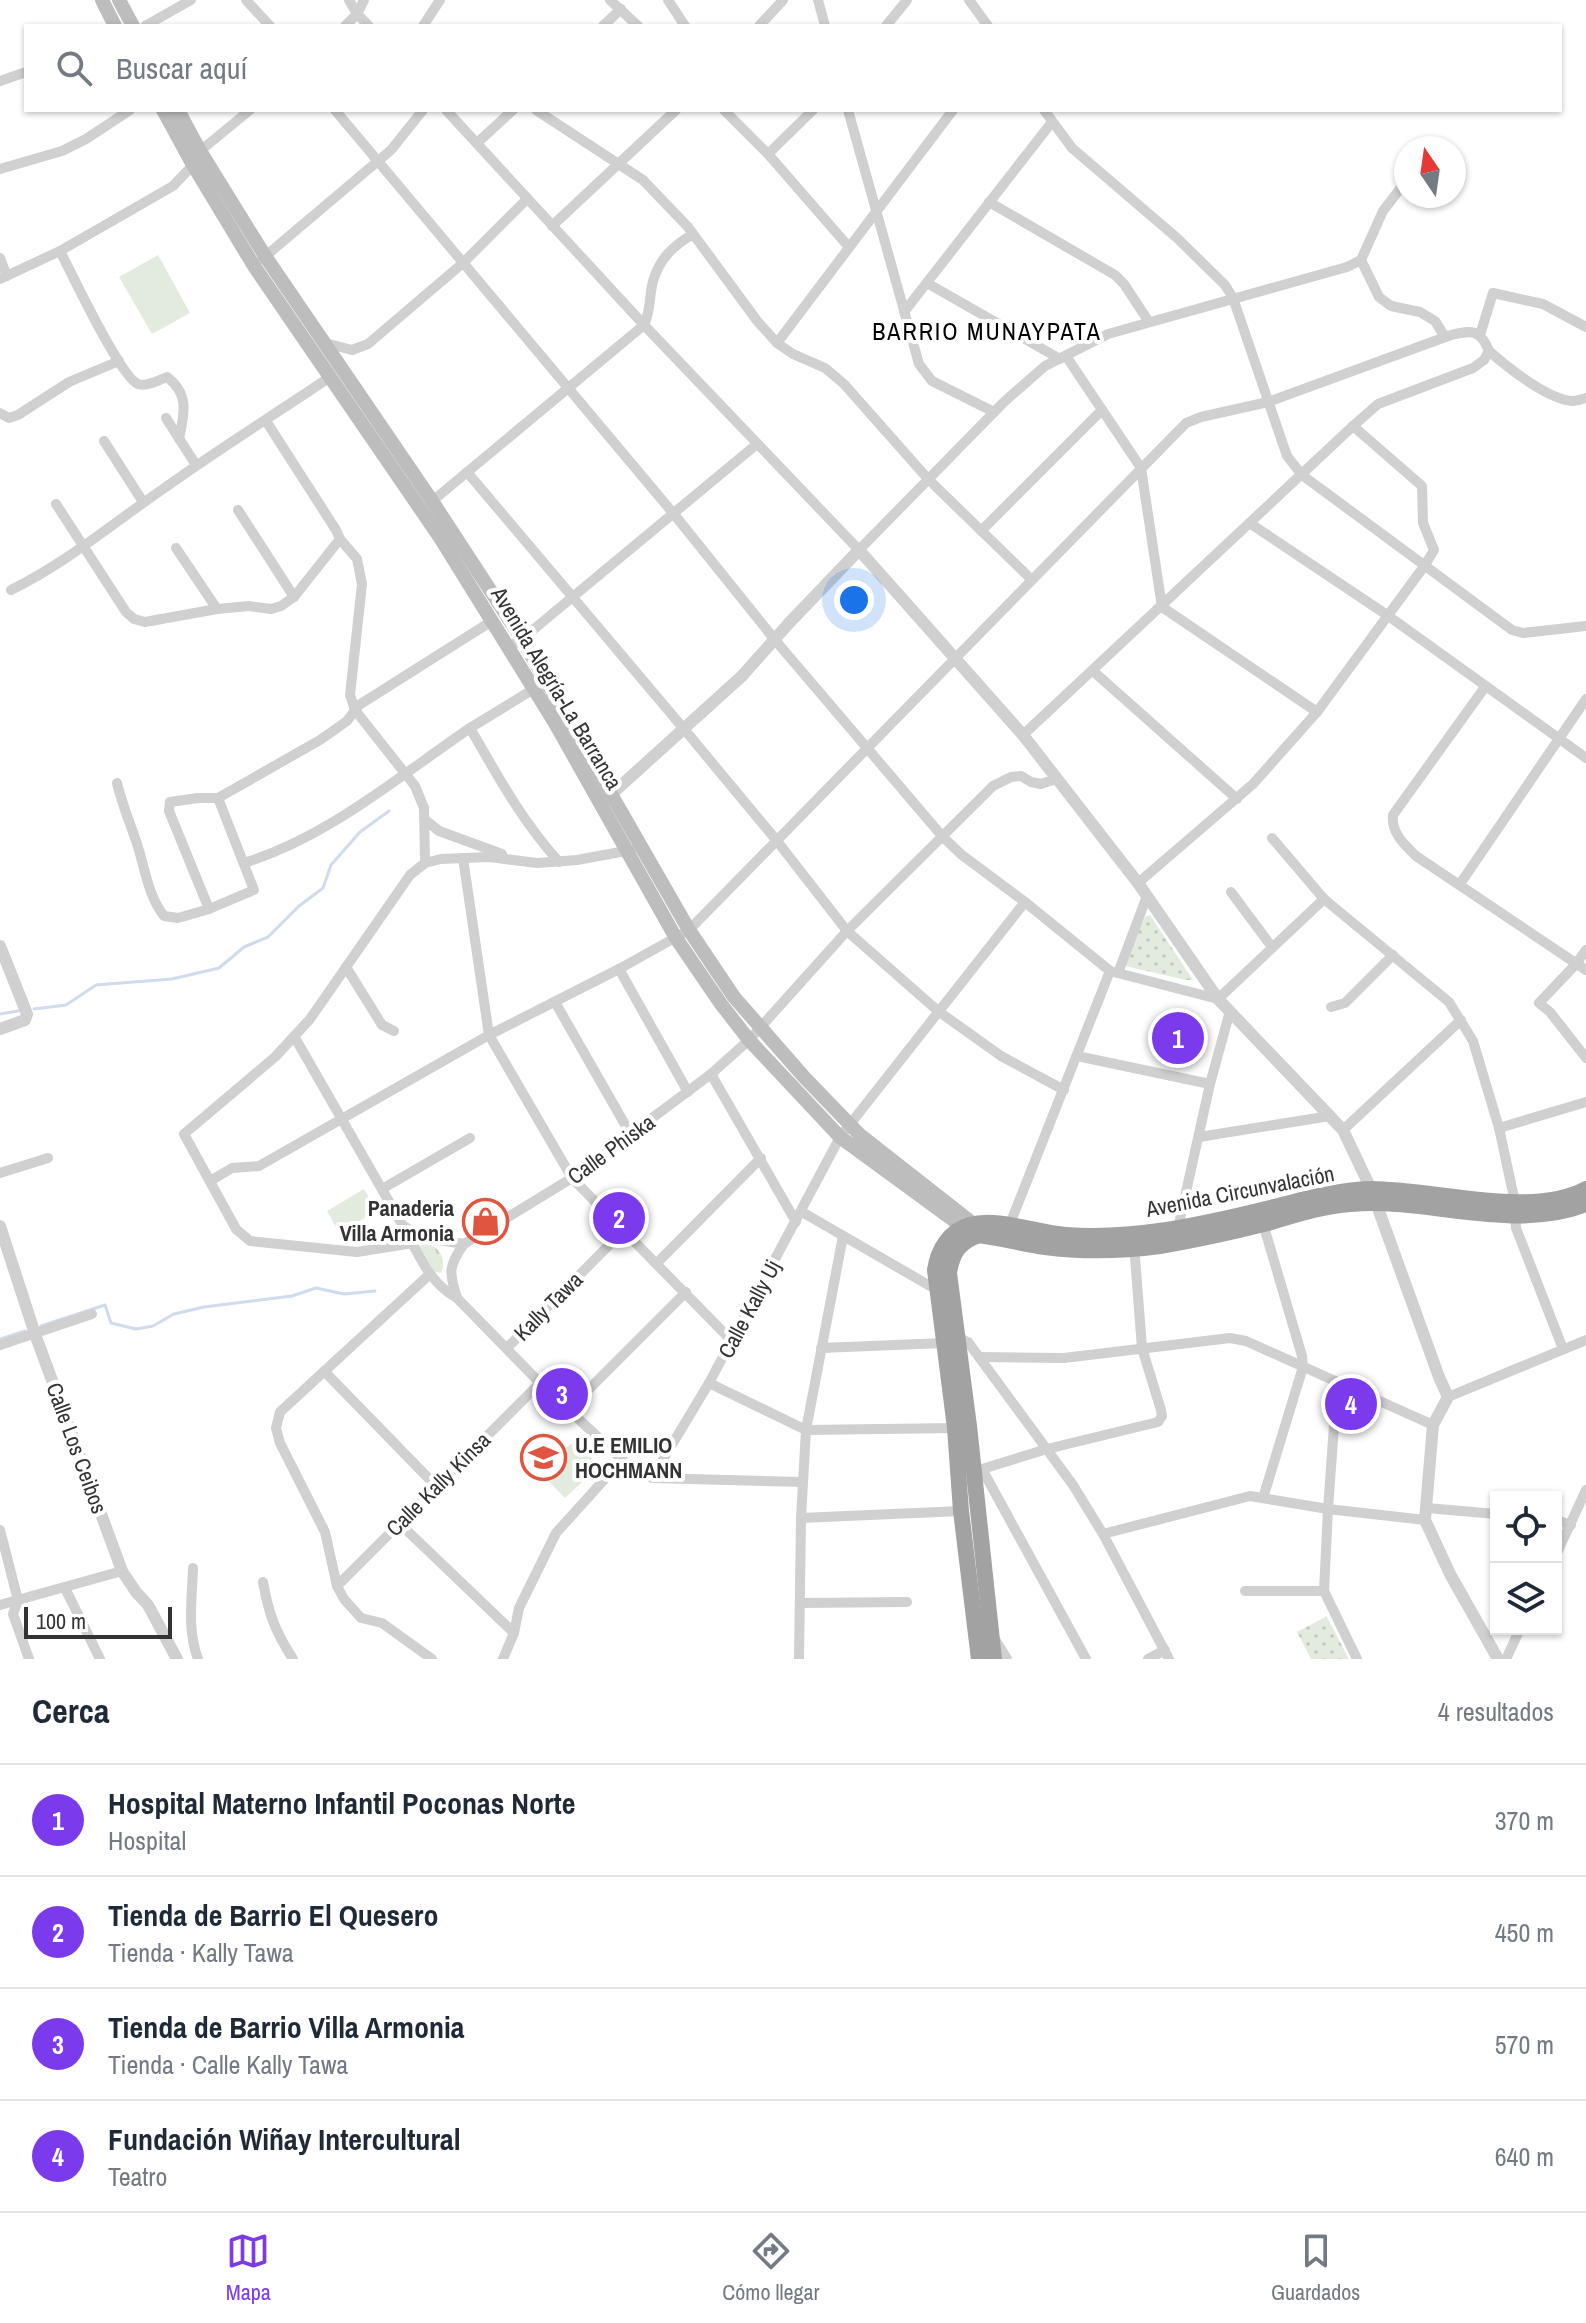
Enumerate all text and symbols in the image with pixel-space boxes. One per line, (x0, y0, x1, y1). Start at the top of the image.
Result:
search box (24, 24, 1562, 112)
icon: search (52, 46, 96, 90)
text: Buscar aquí (116, 48, 247, 88)
north arrow (1394, 136, 1466, 208)
district label: BARRIO MUNAYPATA (872, 315, 1102, 347)
street label: Avenida Alegría-La Barranca (484, 580, 629, 795)
your location (834, 580, 874, 620)
pin: 1 (1152, 1008, 1204, 1068)
street label: Calle Phiska (561, 1107, 661, 1191)
street label: Avenida Circunvalación (1142, 1158, 1337, 1224)
pin: 2 (593, 1188, 645, 1248)
place label: Panaderia Villa Armonia (340, 1193, 454, 1248)
shop icon: Panaderia Villa Armonia (461, 1197, 509, 1245)
street label: Calle Kally Uj (711, 1255, 787, 1363)
street label: Kally Tawa (507, 1265, 589, 1347)
pin: 3 (536, 1364, 588, 1424)
pin: 4 (1325, 1374, 1377, 1434)
street label: Calle Los Ceibos (39, 1378, 115, 1518)
street label: Calle Kally Kinsa (379, 1425, 497, 1543)
place label: U.E EMILIO HOCHMANN (575, 1430, 682, 1485)
school or university icon: U.E EMILIO HOCHMANN (520, 1434, 568, 1482)
map controls (1490, 1491, 1562, 1635)
button: locate (1490, 1491, 1562, 1563)
button: layers (1490, 1563, 1562, 1635)
scale bar (24, 1603, 172, 1639)
text: 100 m (36, 1606, 86, 1636)
text: Cerca (32, 1688, 110, 1734)
text: 4 resultados (1438, 1694, 1554, 1729)
text: Hospital Materno Infantil Poconas Norte (108, 1783, 576, 1823)
text: 1 (52, 1803, 64, 1838)
text: 370 m (1495, 1803, 1554, 1838)
text: Hospital (108, 1823, 186, 1858)
text: Tienda de Barrio El Quesero (108, 1895, 438, 1935)
text: 2 (52, 1915, 64, 1950)
text: 450 m (1495, 1915, 1554, 1950)
text: Tienda · Kally Tawa (108, 1935, 294, 1970)
text: Tienda de Barrio Villa Armonia (108, 2007, 464, 2047)
text: 3 (52, 2027, 64, 2062)
text: 570 m (1495, 2027, 1554, 2062)
text: Tienda · Calle Kally Tawa (108, 2047, 348, 2082)
text: Fundación Wiñay Intercultural (108, 2119, 460, 2159)
text: 4 (52, 2139, 64, 2174)
text: 640 m (1495, 2139, 1554, 2174)
text: Teatro (108, 2159, 167, 2194)
tab: Mapa (226, 2229, 271, 2307)
tab: Cómo llegar (722, 2229, 820, 2307)
tab: Guardados (1271, 2229, 1360, 2307)

